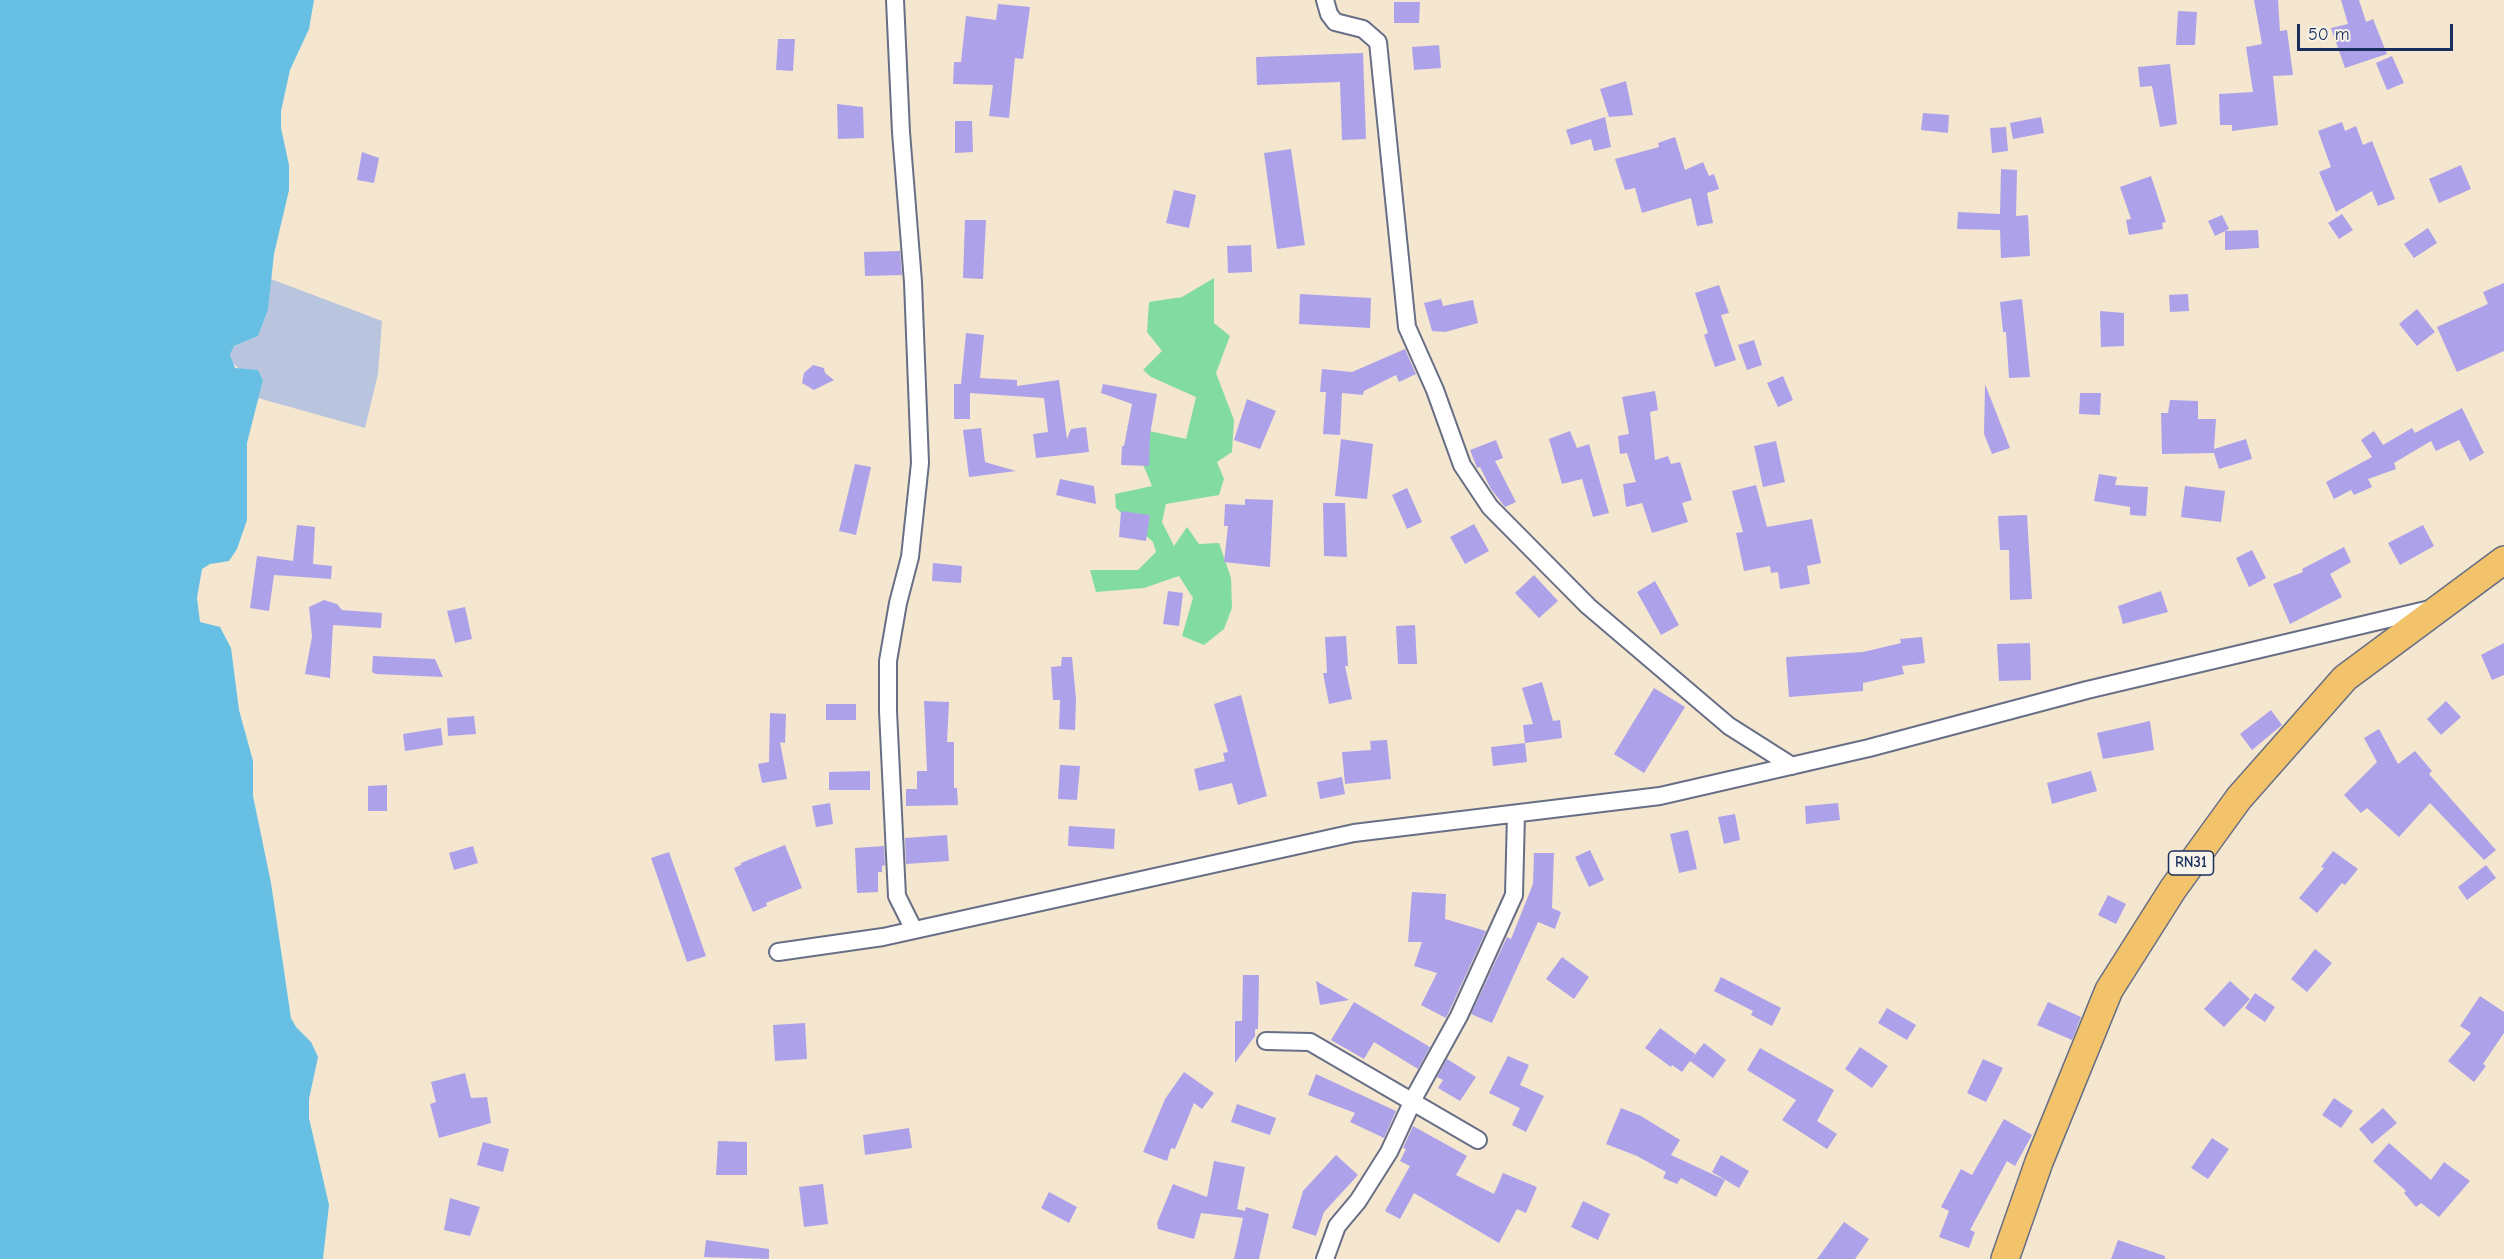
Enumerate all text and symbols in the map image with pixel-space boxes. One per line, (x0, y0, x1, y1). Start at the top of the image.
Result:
scale bar (2300, 12, 2456, 50)
text: 50 m (2308, 24, 2350, 45)
road number: RN31 (2168, 851, 2214, 875)

